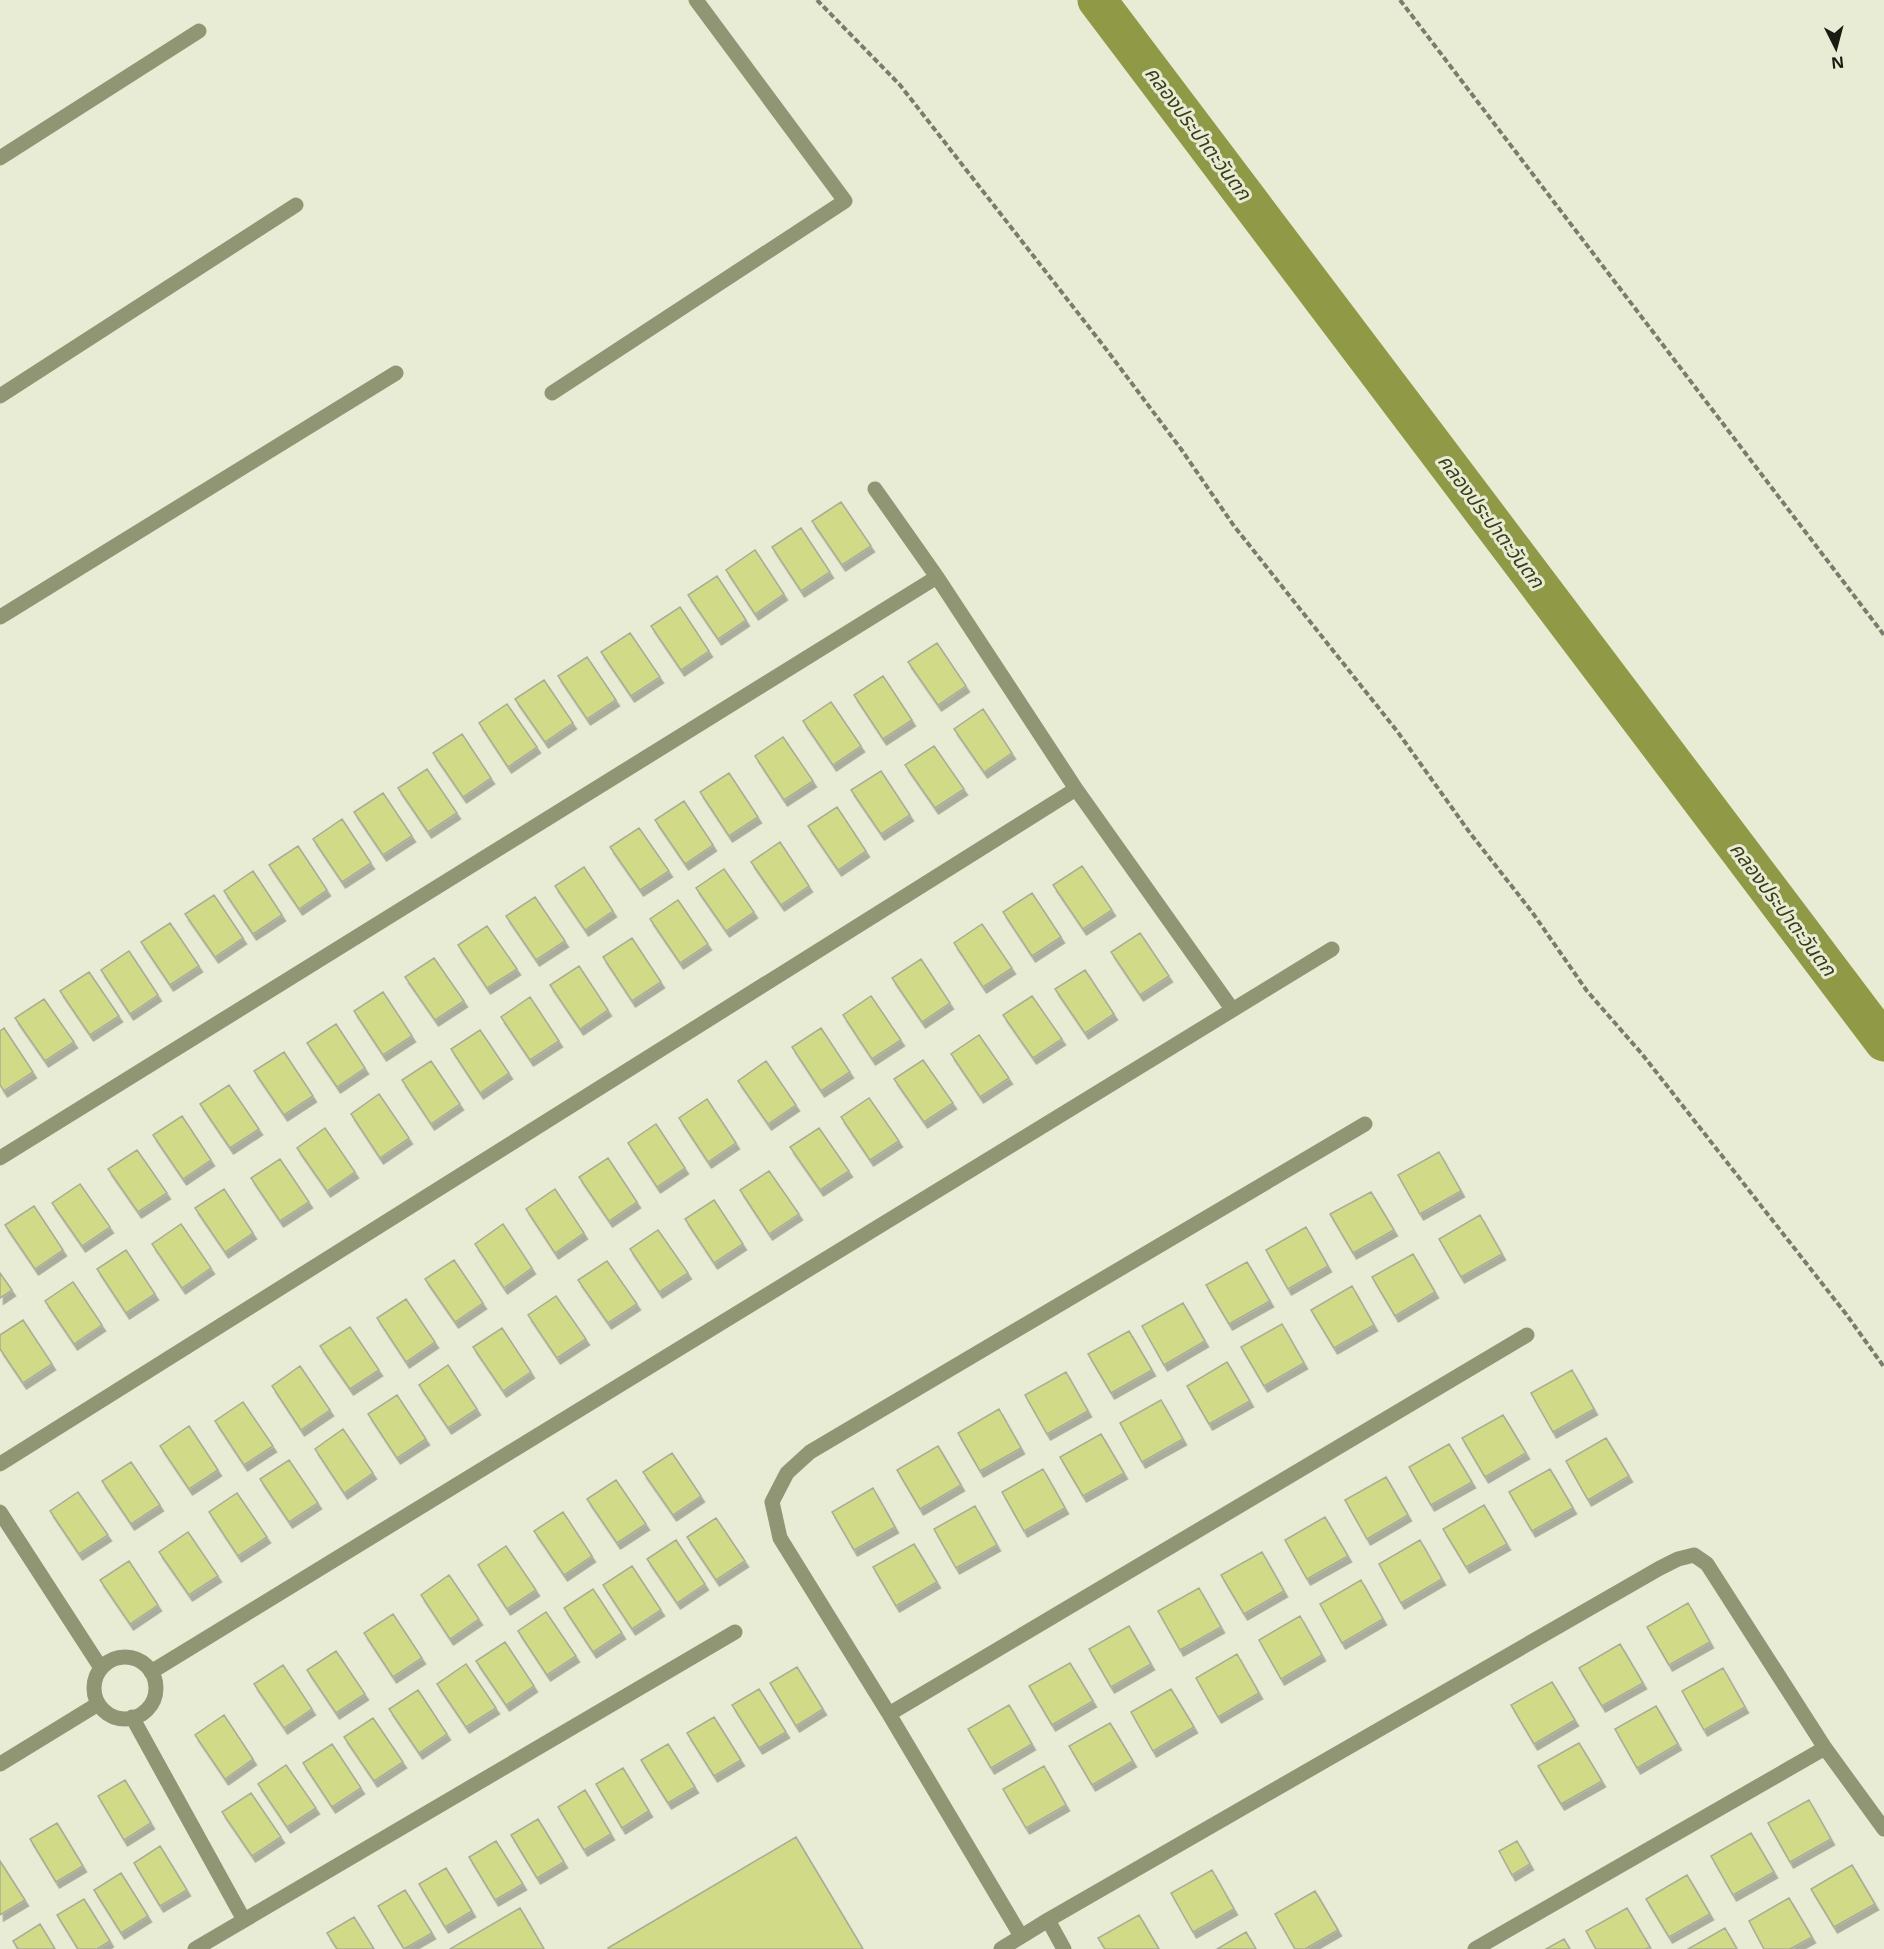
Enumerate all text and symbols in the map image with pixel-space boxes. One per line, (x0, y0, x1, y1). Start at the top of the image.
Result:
north arrow (1806, 18, 1866, 78)
text: N (1830, 51, 1845, 75)
water label: คลองประปาตะวันตก (1139, 60, 1258, 206)
water label: คลองประปาตะวันตก (1432, 448, 1551, 594)
water label: คลองประปาตะวันตก (1724, 836, 1843, 982)

